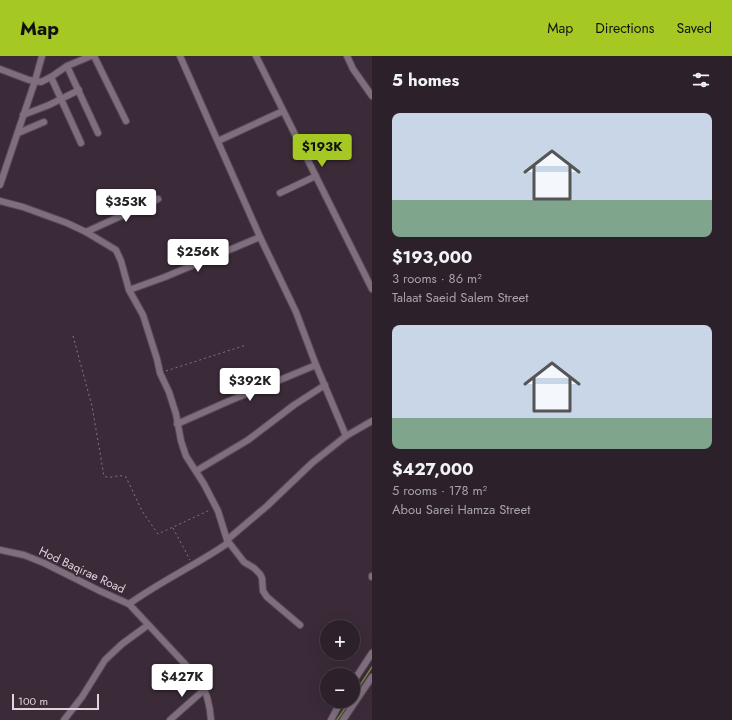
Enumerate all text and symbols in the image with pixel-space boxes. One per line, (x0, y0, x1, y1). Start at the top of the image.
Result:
text: Map (20, 15, 59, 42)
text: Map (547, 18, 573, 38)
text: Directions (595, 18, 655, 38)
text: Saved (677, 18, 712, 38)
text: 5 homes (392, 68, 459, 92)
icon: filters (690, 69, 712, 91)
pin: $193K (294, 134, 350, 168)
text: $193K (302, 137, 342, 156)
icon: home (516, 139, 588, 211)
pin: $353K (98, 189, 154, 223)
text: $353K (105, 192, 147, 211)
pin: $256K (170, 239, 226, 273)
text: $256K (177, 242, 219, 261)
text: $193,000 (392, 245, 472, 269)
text: 3 rooms · 86 m² (392, 269, 482, 288)
text: Talaat Saeid Salem Street (392, 288, 528, 307)
icon: home (516, 351, 588, 423)
pin: $392K (222, 368, 278, 402)
text: $392K (229, 371, 271, 390)
text: $427,000 (392, 457, 473, 481)
text: 5 rooms · 178 m² (392, 481, 487, 500)
text: Abou Sarei Hamza Street (392, 500, 530, 519)
street label: Hod Baqirae Road (36, 542, 128, 598)
map controls (320, 620, 360, 708)
button: + (320, 620, 360, 660)
pin: $427K (154, 664, 210, 698)
text: $427K (161, 667, 203, 686)
button: − (320, 668, 360, 708)
scale bar (12, 692, 99, 711)
text: 100 m (18, 693, 48, 709)

